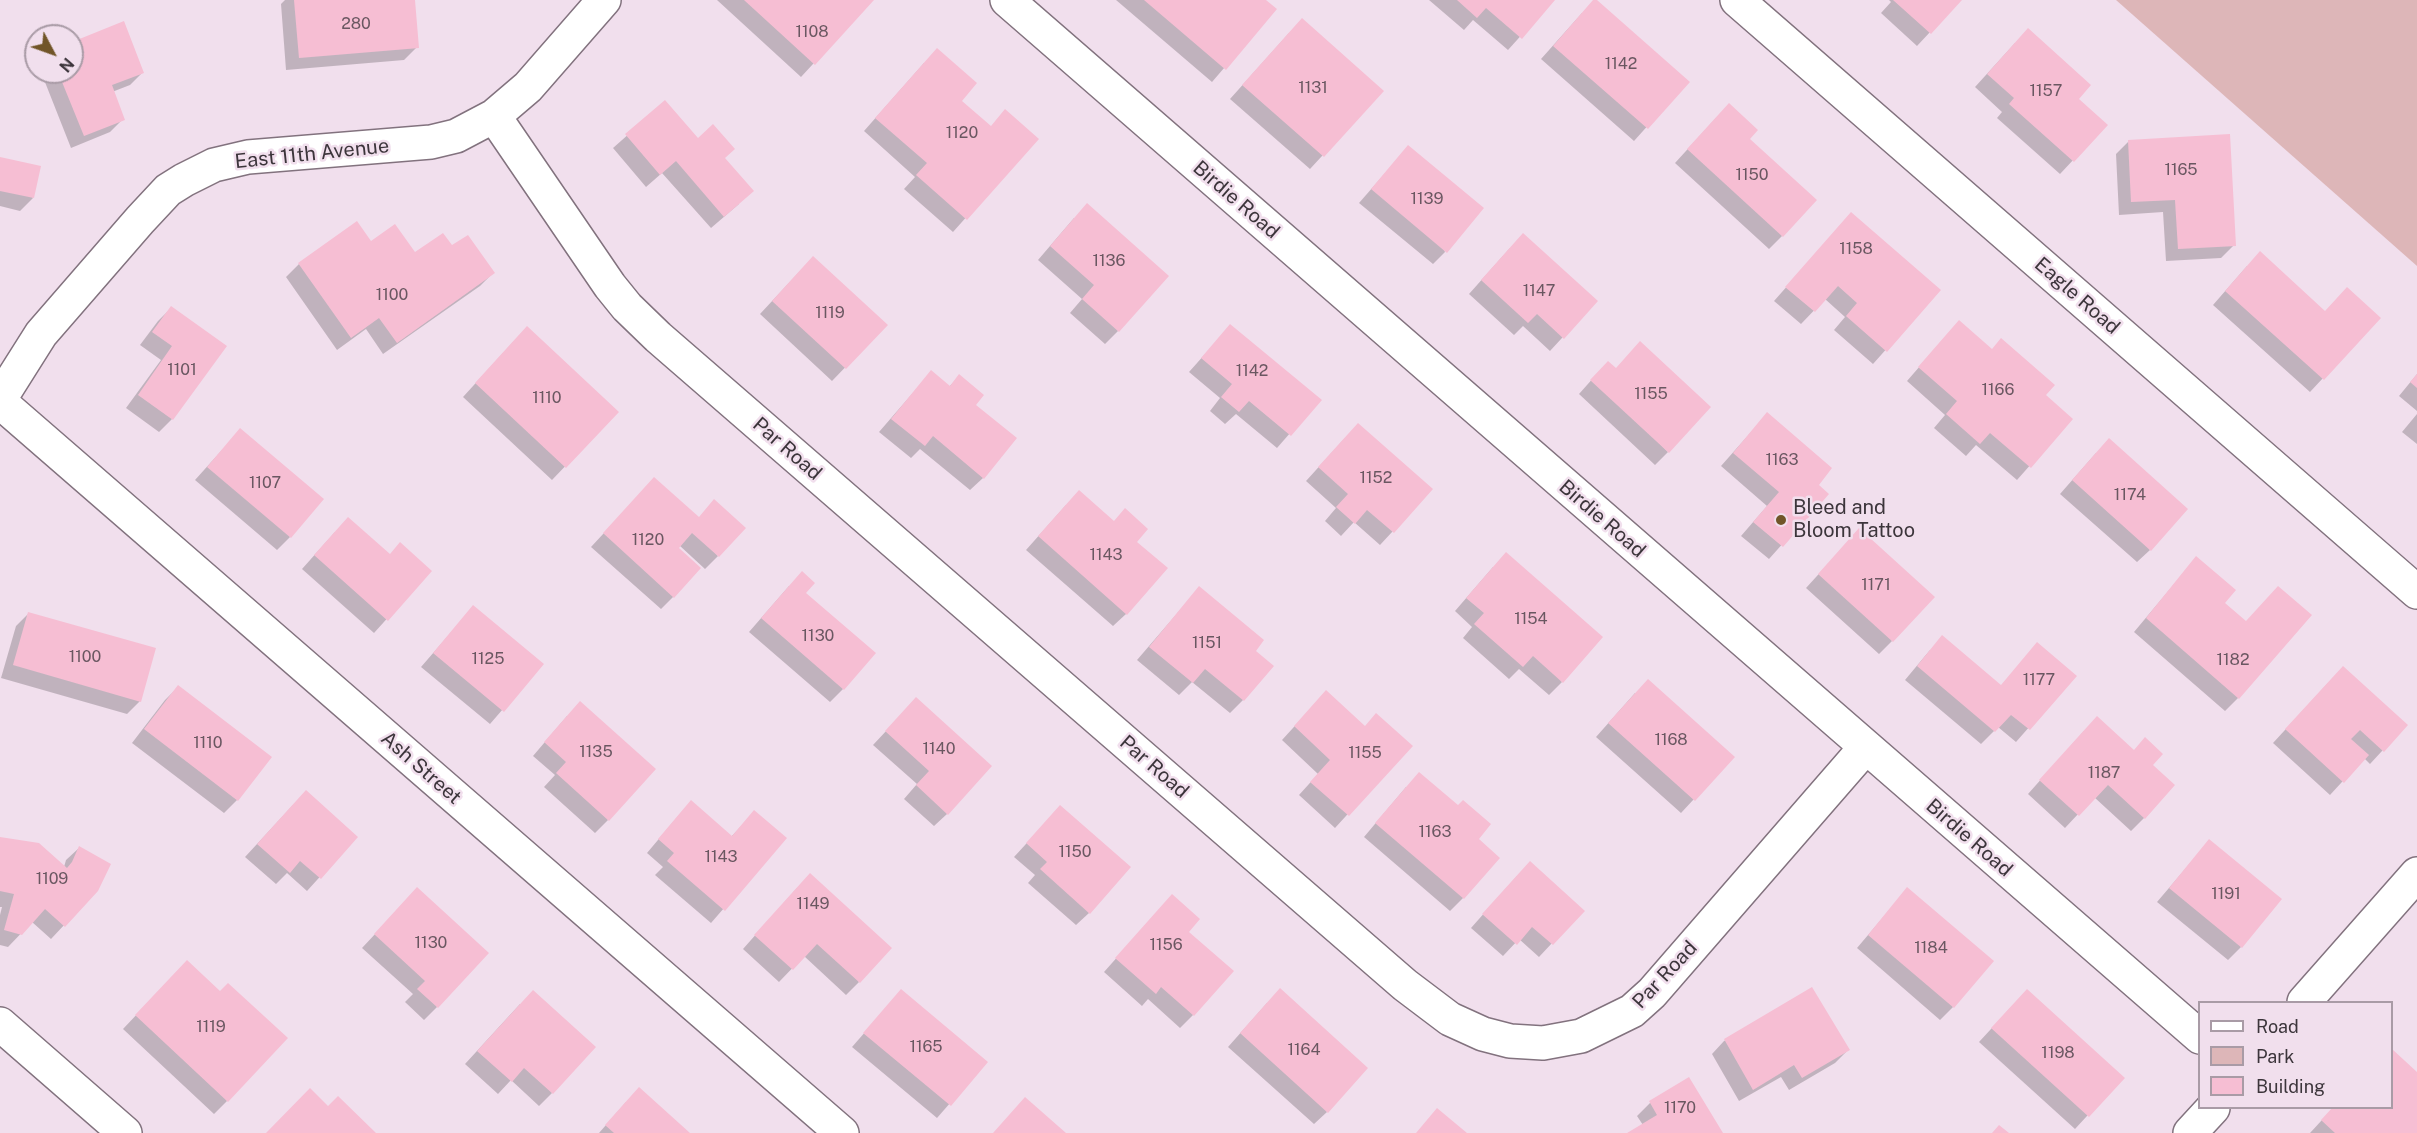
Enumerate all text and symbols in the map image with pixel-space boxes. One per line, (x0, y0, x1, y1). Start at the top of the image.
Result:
house number: 280 (341, 14, 371, 34)
house number: 1108 (795, 22, 829, 42)
north arrow (24, 24, 84, 84)
text: N (55, 54, 78, 76)
house number: 1142 (1605, 54, 1637, 74)
house number: 1131 (1298, 78, 1328, 98)
house number: 1157 (2030, 81, 2062, 101)
house number: 1120 (946, 123, 978, 143)
street label: East 11th Avenue (234, 134, 390, 174)
street label: Birdie Road (1188, 156, 1284, 244)
house number: 1165 (2164, 160, 2198, 180)
house number: 1150 (1735, 165, 1769, 185)
house number: 1139 (1411, 189, 1443, 209)
house number: 1158 (1839, 239, 1873, 259)
house number: 1136 (1093, 251, 1125, 271)
street label: Eagle Road (2030, 253, 2124, 339)
house number: 1147 (1523, 281, 1555, 301)
house number: 1100 (376, 285, 408, 305)
house number: 1119 (815, 303, 845, 323)
house number: 1101 (167, 360, 197, 380)
house number: 1142 (1236, 361, 1268, 381)
house number: 1166 (1982, 380, 2014, 400)
house number: 1155 (1634, 384, 1668, 404)
house number: 1110 (532, 388, 562, 408)
street label: Par Road (748, 413, 826, 485)
house number: 1163 (1766, 450, 1798, 470)
house number: 1152 (1360, 468, 1392, 488)
house number: 1107 (249, 473, 281, 493)
street label: Birdie Road (1554, 475, 1650, 563)
house number: 1174 (2114, 485, 2146, 505)
place label: Bleed and Bloom Tattoo (1793, 496, 1915, 543)
marker: Bleed and Bloom Tattoo (1774, 513, 1788, 527)
house number: 1120 (632, 530, 664, 550)
house number: 1143 (1089, 545, 1123, 565)
house number: 1171 (1861, 575, 1891, 595)
house number: 1154 (1514, 609, 1548, 629)
house number: 1130 (802, 626, 834, 646)
house number: 1151 (1192, 633, 1222, 653)
house number: 1100 (69, 647, 101, 667)
house number: 1125 (472, 649, 504, 669)
house number: 1182 (2217, 650, 2249, 670)
house number: 1177 (2023, 670, 2055, 690)
street label: Ash Street (376, 727, 466, 809)
house number: 1168 (1654, 730, 1688, 750)
street label: Par Road (1115, 731, 1193, 803)
house number: 1110 (193, 733, 223, 753)
house number: 1140 (923, 739, 955, 759)
house number: 1135 (579, 742, 613, 762)
house number: 1155 (1348, 743, 1382, 763)
house number: 1187 (2088, 763, 2120, 783)
street label: Birdie Road (1921, 794, 2017, 882)
house number: 1163 (1419, 822, 1451, 842)
house number: 1150 (1058, 842, 1092, 862)
house number: 1143 (704, 847, 738, 867)
house number: 1109 (36, 869, 68, 889)
house number: 1191 (2211, 884, 2241, 904)
house number: 1149 (796, 894, 830, 914)
house number: 1130 (415, 933, 447, 953)
house number: 1156 (1149, 935, 1183, 955)
street label: Par Road (1628, 936, 1702, 1014)
house number: 1184 (1914, 938, 1948, 958)
legend (2198, 1001, 2393, 1109)
text: Road (2256, 1016, 2299, 1037)
house number: 1119 (196, 1017, 226, 1037)
house number: 1165 (909, 1037, 943, 1057)
house number: 1164 (1287, 1040, 1321, 1060)
house number: 1198 (2041, 1043, 2075, 1063)
text: Park (2256, 1046, 2294, 1067)
text: Building (2256, 1076, 2325, 1097)
house number: 1170 (1664, 1098, 1696, 1118)

